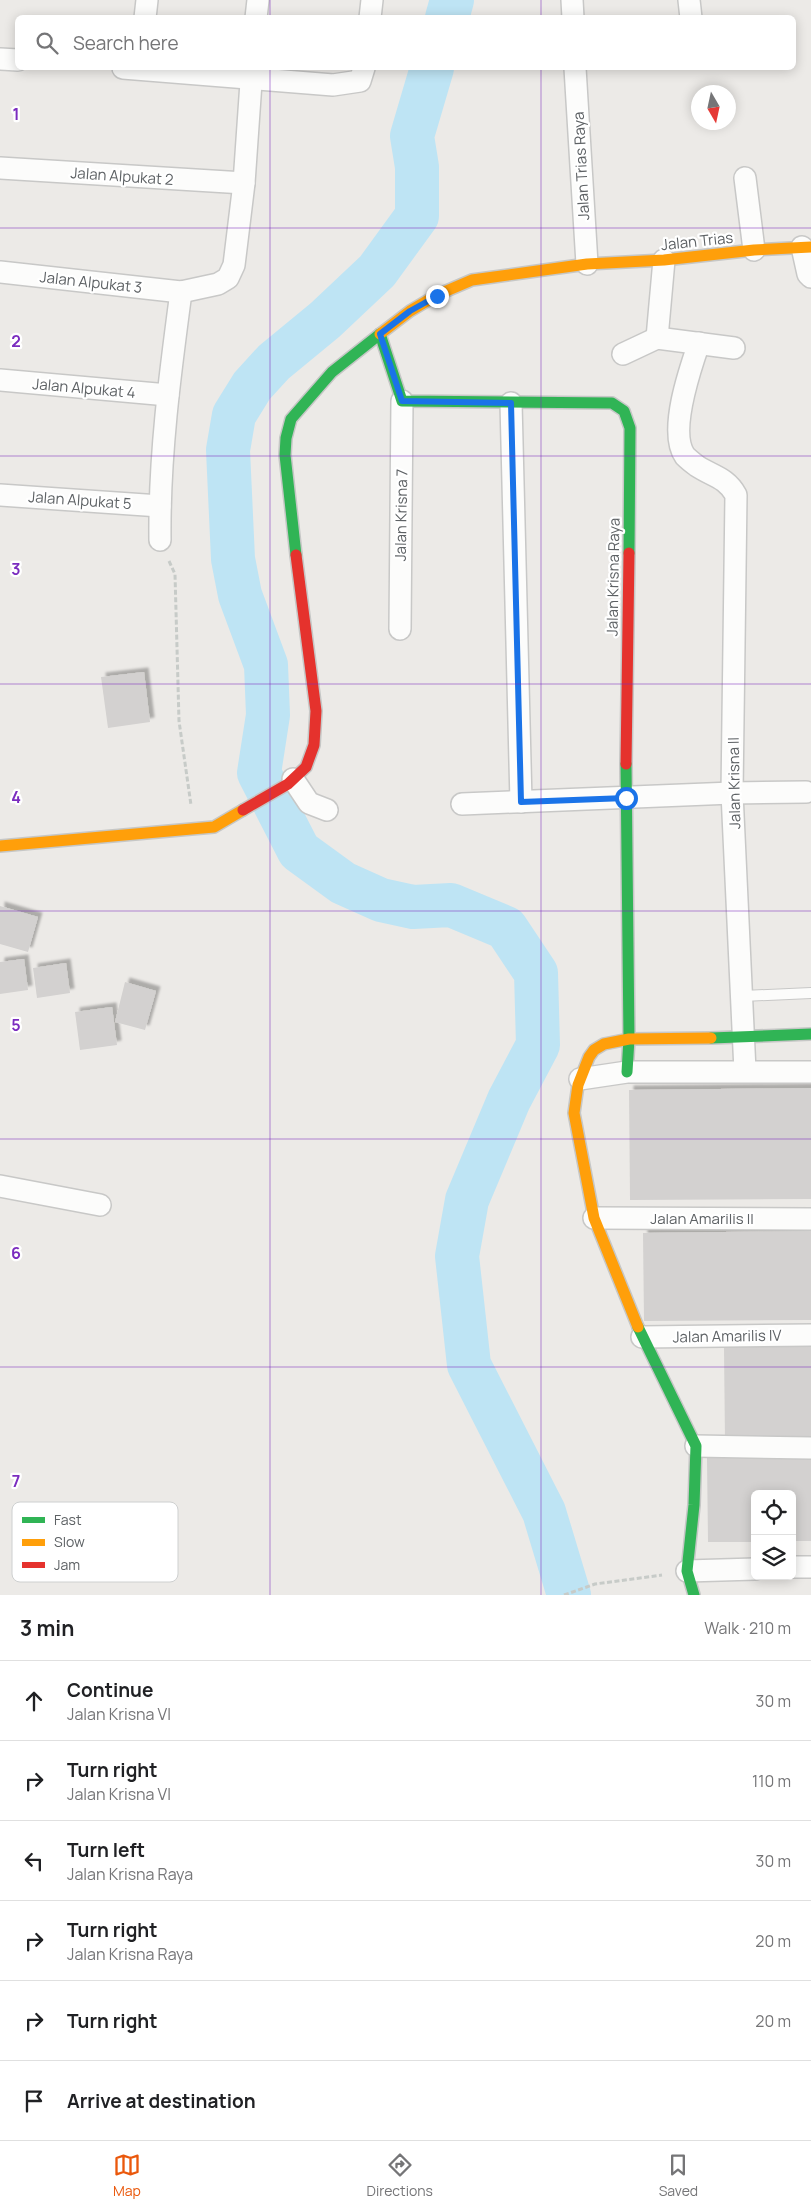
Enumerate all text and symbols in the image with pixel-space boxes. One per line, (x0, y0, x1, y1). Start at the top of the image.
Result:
search box (15, 15, 796, 70)
icon: search (33, 29, 61, 57)
text: Search here (73, 30, 179, 56)
north arrow (691, 85, 736, 130)
text: 1 (12, 103, 20, 125)
street label: Jalan Trias Raya (568, 111, 594, 221)
street label: Jalan Alpukat 2 (70, 162, 174, 190)
street label: Jalan Trias (660, 227, 734, 255)
street label: Jalan Alpukat 3 (39, 266, 143, 298)
route end (426, 285, 449, 308)
text: 2 (11, 330, 21, 352)
street label: Jalan Alpukat 4 (32, 373, 137, 403)
street label: Jalan Krisna 7 (390, 469, 412, 561)
street label: Jalan Alpukat 5 (28, 486, 132, 514)
street label: Jalan Krisna Raya (601, 518, 625, 636)
text: 3 (11, 558, 21, 580)
street label: Jalan Krisna II (723, 737, 745, 829)
text: 4 (11, 786, 21, 808)
route start (615, 787, 638, 810)
text: 5 (11, 1014, 21, 1036)
street label: Jalan Amarilis II (650, 1208, 754, 1229)
text: 6 (11, 1242, 21, 1264)
street label: Jalan Amarilis IV (672, 1325, 782, 1347)
text: 7 (12, 1470, 20, 1492)
map controls (751, 1490, 796, 1580)
button: locate (751, 1490, 796, 1535)
legend (12, 1502, 178, 1582)
text: Fast (54, 1510, 82, 1529)
text: Slow (54, 1532, 85, 1551)
button: layers (751, 1535, 796, 1580)
text: Jam (54, 1555, 80, 1574)
text: 3 min (20, 1614, 74, 1642)
text: Walk · 210 m (704, 1617, 791, 1639)
text: Continue (67, 1677, 153, 1703)
icon: ahead (20, 1687, 48, 1715)
text: 30 m (756, 1690, 791, 1712)
text: Jalan Krisna VI (67, 1703, 171, 1725)
text: Turn right (67, 1757, 157, 1783)
icon: right (20, 1767, 48, 1795)
text: 110 m (752, 1770, 791, 1792)
text: Jalan Krisna VI (67, 1783, 171, 1805)
text: Turn left (67, 1837, 145, 1863)
icon: left (20, 1847, 48, 1875)
text: 30 m (756, 1850, 791, 1872)
text: Jalan Krisna Raya (67, 1863, 193, 1885)
text: Turn right (67, 1917, 157, 1943)
icon: right (20, 1927, 48, 1955)
text: 20 m (755, 1930, 791, 1952)
text: Jalan Krisna Raya (67, 1943, 193, 1965)
icon: right (20, 2007, 48, 2035)
text: Turn right (67, 2008, 157, 2034)
text: 20 m (755, 2010, 791, 2032)
icon: arrive (20, 2087, 48, 2115)
text: Arrive at destination (67, 2088, 256, 2114)
tab: Map (113, 2151, 141, 2200)
tab: Directions (367, 2151, 433, 2200)
tab: Saved (659, 2151, 698, 2200)

